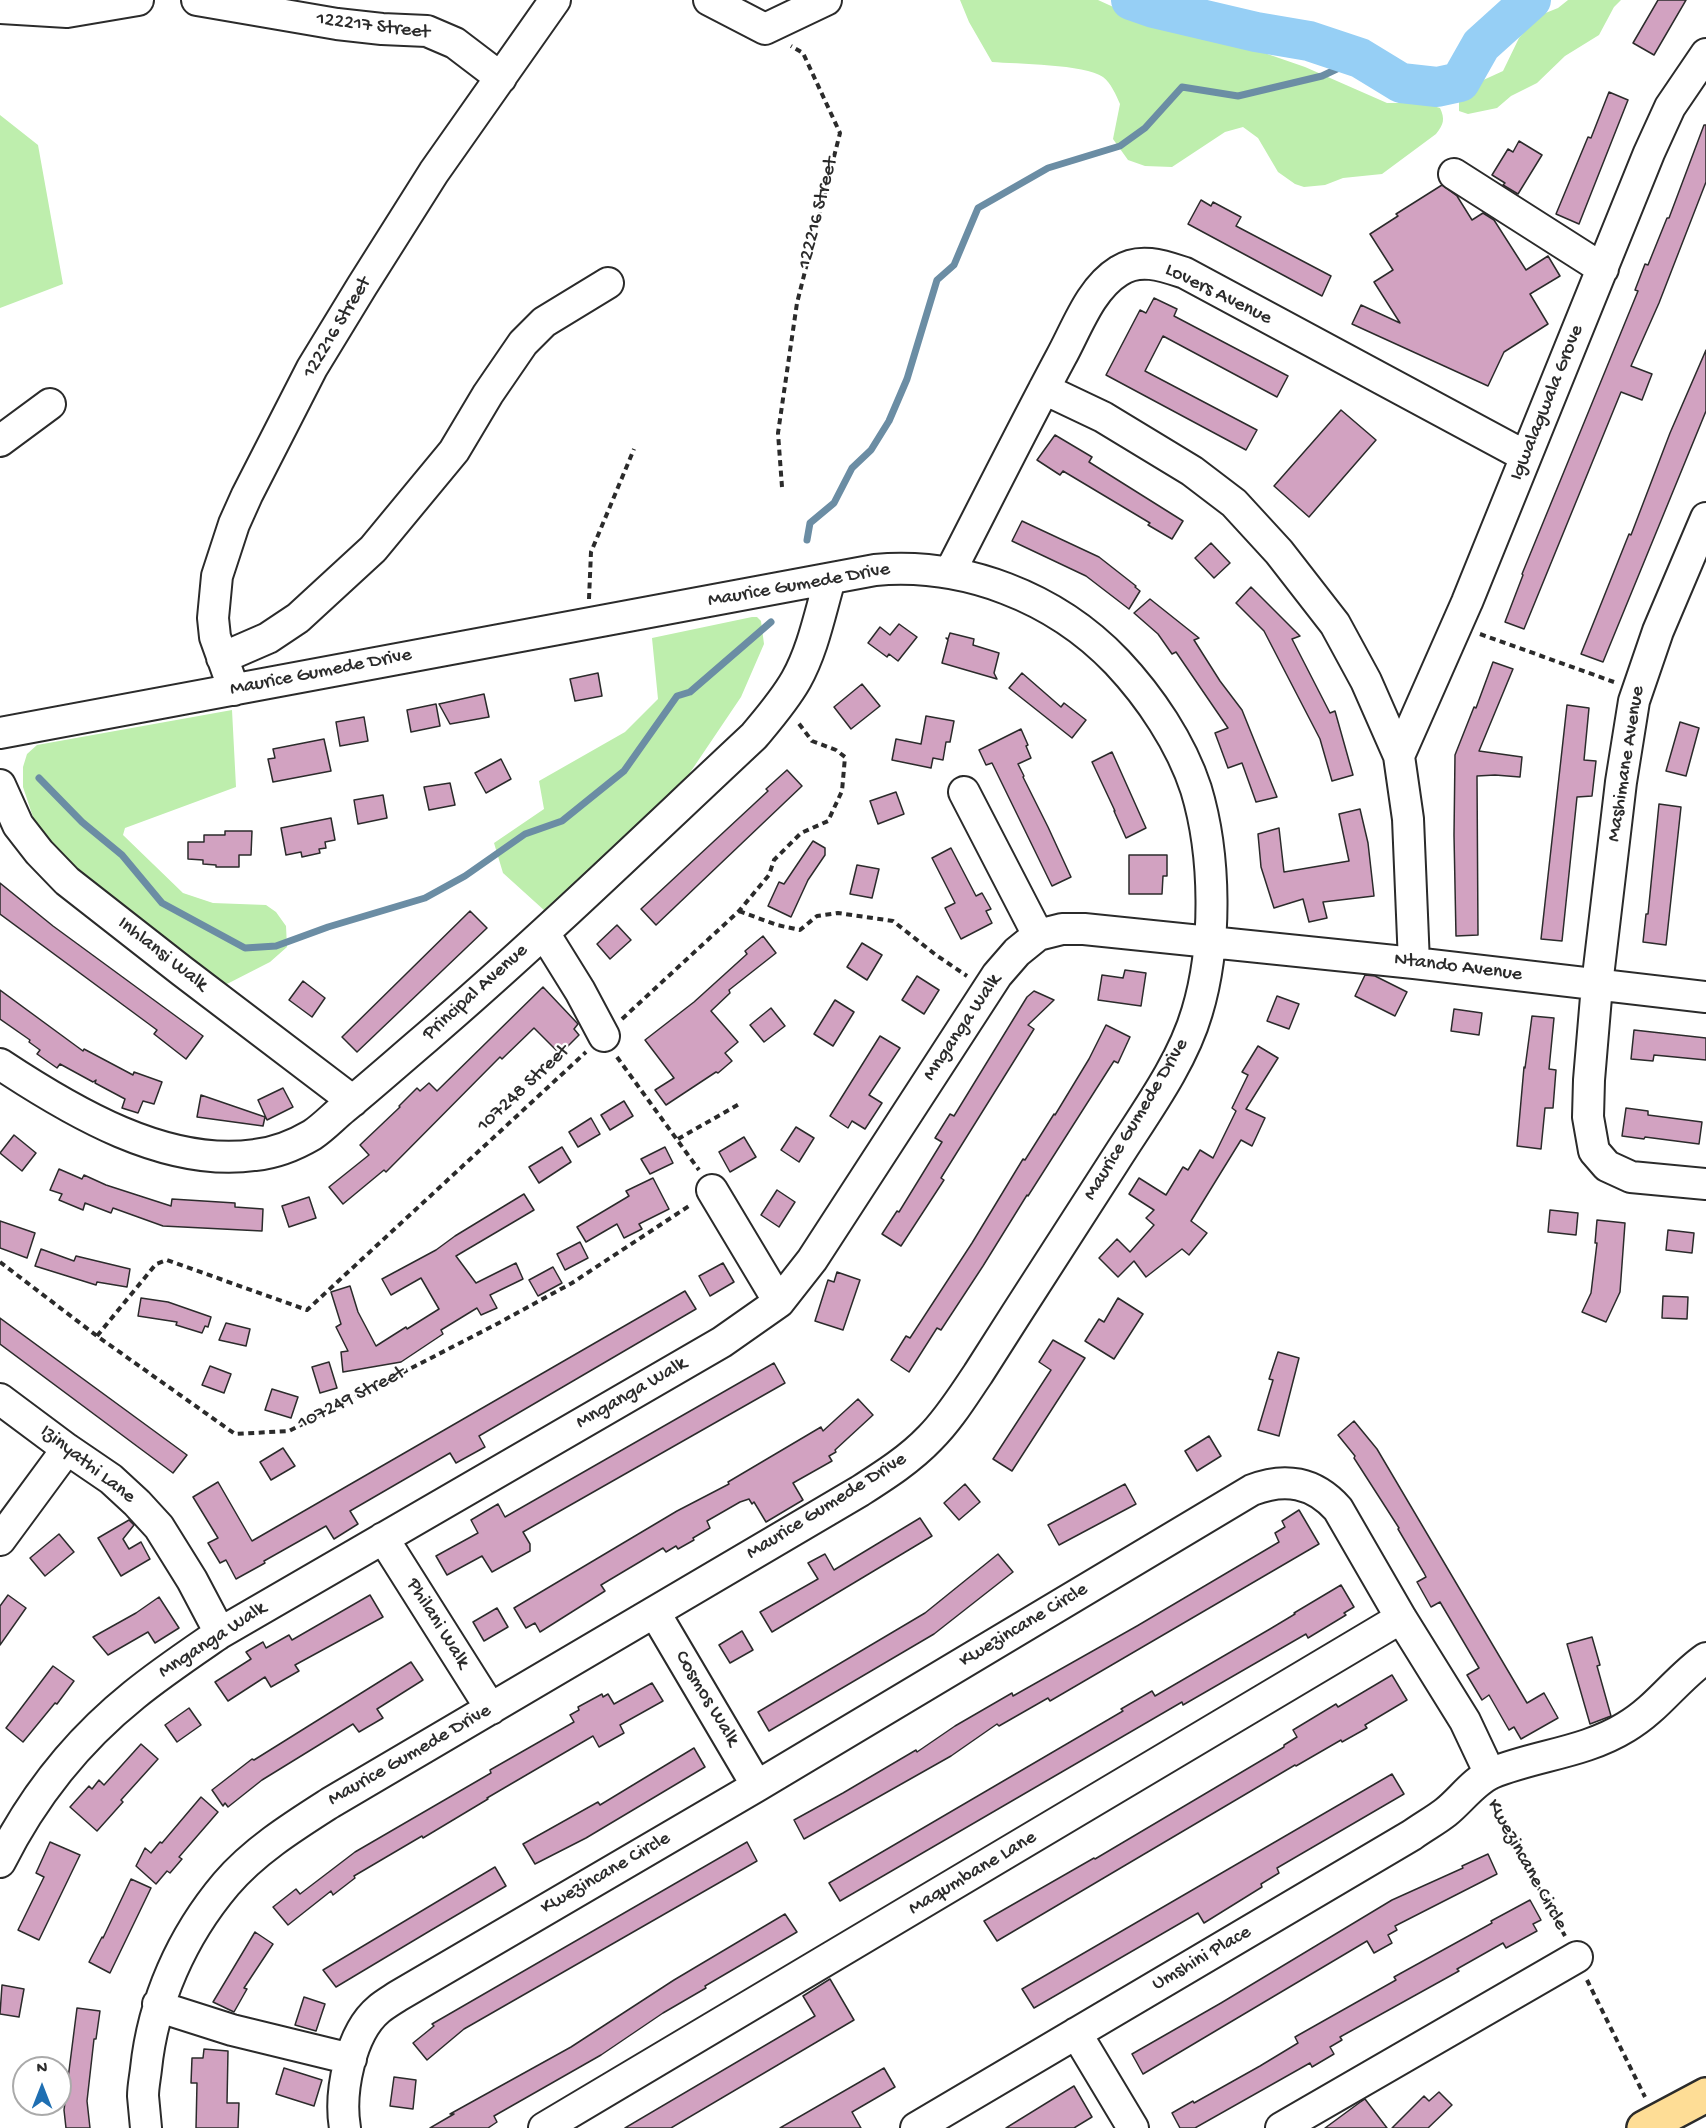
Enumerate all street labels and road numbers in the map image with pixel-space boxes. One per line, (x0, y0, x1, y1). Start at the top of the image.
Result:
street label: 122217 Street (315, 8, 431, 46)
street label: 122216 Street (794, 155, 844, 271)
street label: Lovers Avenue (1161, 259, 1275, 331)
street label: 122216 Street (298, 273, 378, 383)
street label: Igwalagwala Grove (1506, 322, 1590, 484)
street label: Maurice Gumede Drive (706, 558, 892, 614)
street label: Maurice Gumede Drive (228, 644, 414, 702)
street label: Mashimane Avenue (1603, 684, 1651, 844)
street label: Inhlansi Walk (112, 912, 212, 998)
street label: Principal Avenue (418, 939, 534, 1047)
street label: Ntando Avenue (1393, 948, 1523, 988)
street label: Mnganga Walk (918, 970, 1008, 1086)
street label: Maurice Gumede Drive (1079, 1035, 1195, 1205)
street label: 107248 Street (473, 1040, 575, 1138)
street label: Mnganga Walk (572, 1353, 692, 1435)
street label: 107249 Street (294, 1362, 410, 1436)
street label: Izinyathi Lane (34, 1420, 140, 1510)
street label: Maurice Gumede Drive (742, 1448, 912, 1566)
street label: Philani Walk (400, 1575, 474, 1673)
street label: Kwezincane Circle (955, 1578, 1093, 1674)
street label: Mnganga Walk (154, 1597, 272, 1685)
street label: Cosmos Walk (668, 1647, 744, 1751)
street label: Maurice Gumede Drive (324, 1699, 496, 1813)
street label: Kwezincane Circle (1480, 1795, 1572, 1935)
street label: Maqumbane Lane (905, 1826, 1041, 1922)
street label: Kwezincane Circle (537, 1827, 675, 1921)
street label: Umshini Place (1148, 1921, 1256, 1997)

